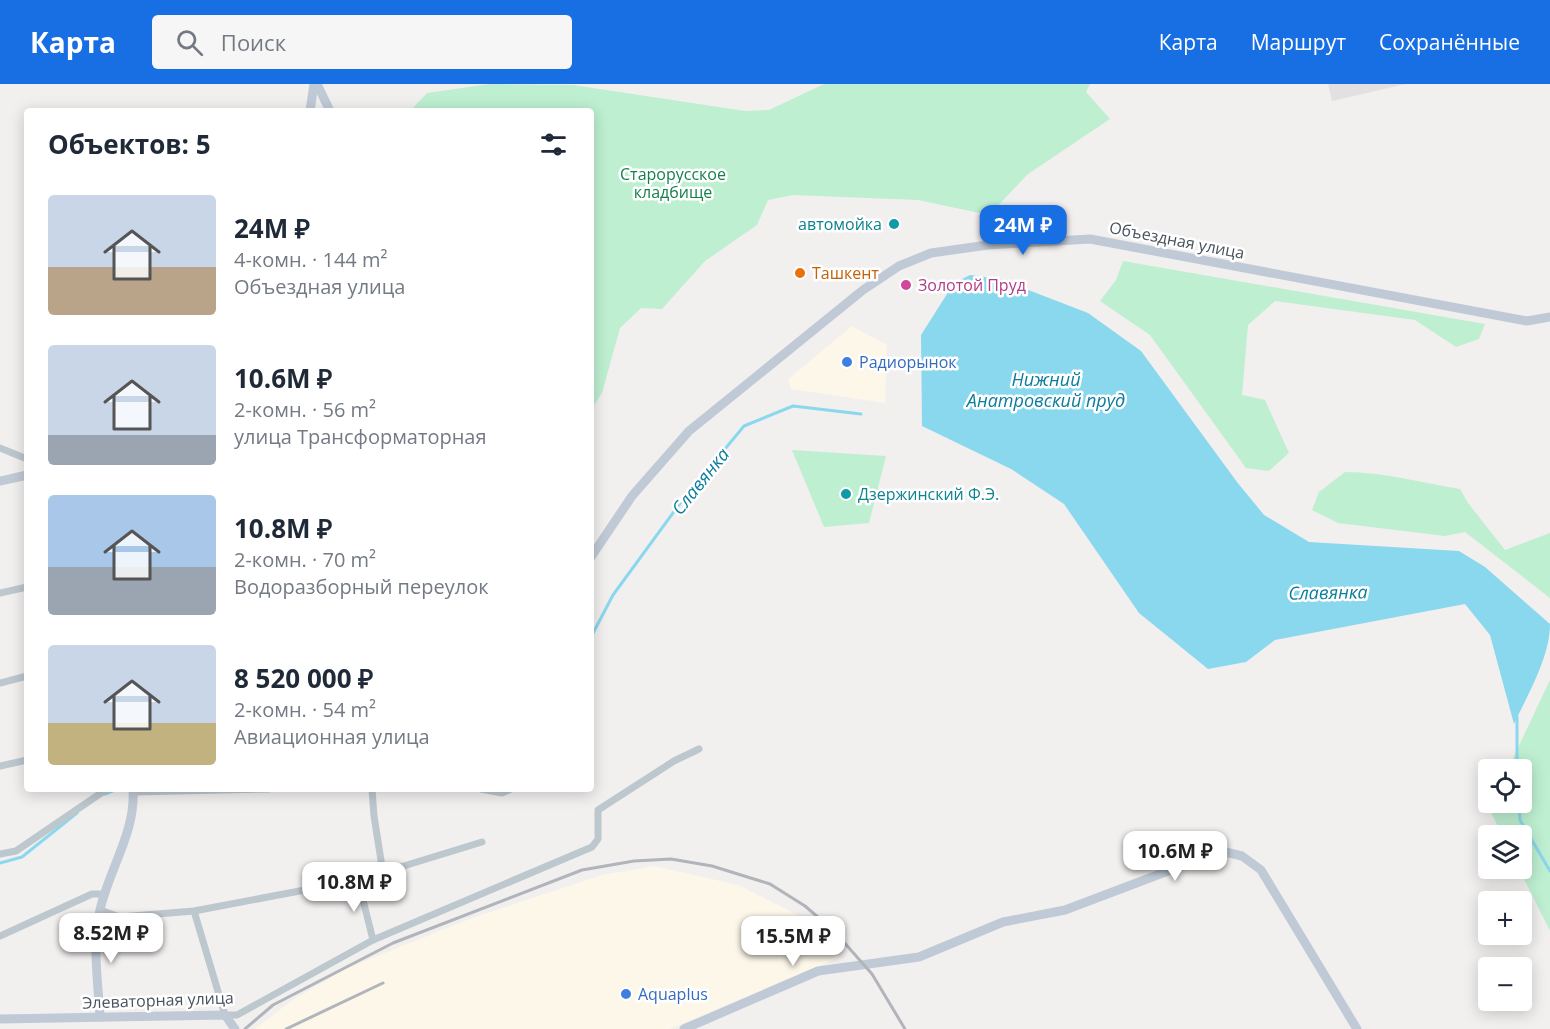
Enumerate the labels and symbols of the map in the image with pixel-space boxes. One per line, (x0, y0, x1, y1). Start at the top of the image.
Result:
park label: Старорусское кладбище (620, 163, 726, 203)
pin: 24M ₽ (981, 205, 1065, 256)
place label: автомойка (798, 213, 882, 235)
street label: Объездная улица (1108, 216, 1246, 264)
marker: автомойка (887, 217, 901, 231)
place label: Ташкент (812, 262, 879, 284)
marker: Ташкент (793, 266, 807, 280)
place label: Золотой Пруд (918, 274, 1026, 296)
marker: Золотой Пруд (899, 278, 913, 292)
place label: Радиорынок (859, 351, 957, 373)
marker: Радиорынок (840, 355, 854, 369)
water label: Нижний Анатровский пруд (965, 367, 1125, 412)
water label: Славянка (666, 443, 734, 519)
place label: Дзержинский Ф.Э. (858, 483, 999, 505)
marker: Дзержинский Ф.Э. (839, 487, 853, 501)
water label: Славянка (1288, 579, 1368, 605)
pin: 10.6M ₽ (1120, 831, 1230, 882)
pin: 10.8M ₽ (299, 862, 409, 913)
pin: 8.52M ₽ (56, 913, 166, 964)
pin: 15.5M ₽ (738, 916, 848, 967)
place label: Aquaplus (638, 983, 708, 1005)
street label: Элеваторная улица (82, 986, 234, 1014)
marker: Aquaplus (619, 987, 633, 1001)

